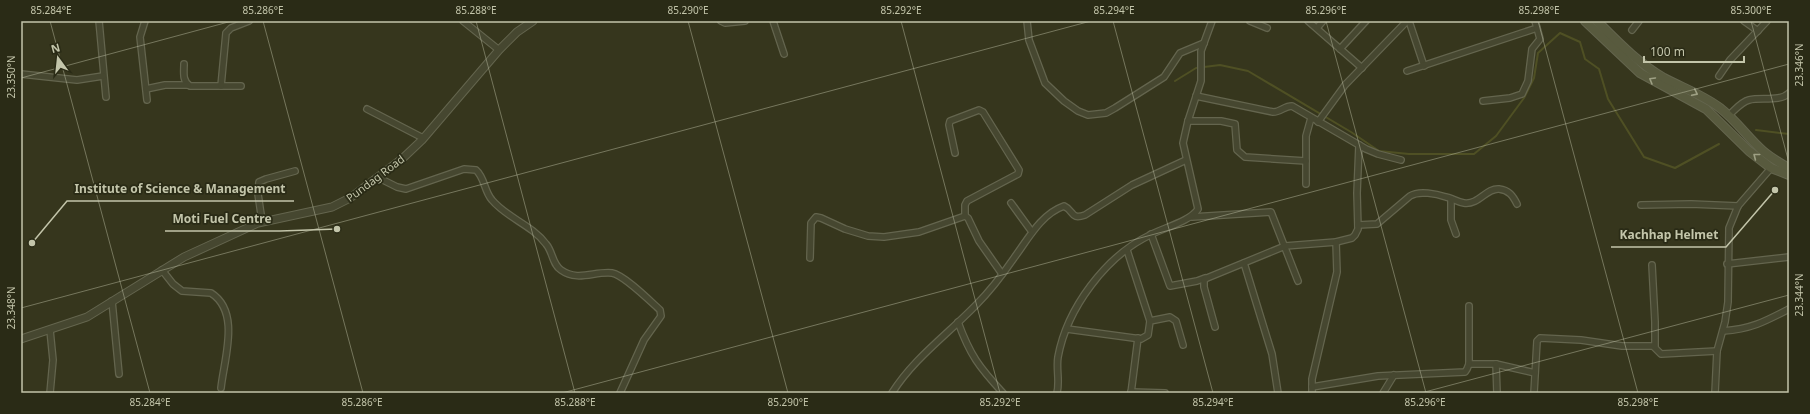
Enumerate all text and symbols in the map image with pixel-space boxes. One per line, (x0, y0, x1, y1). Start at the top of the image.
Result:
text: 85.284°E (30, 3, 72, 17)
text: 85.286°E (242, 3, 284, 17)
text: 85.288°E (455, 3, 497, 17)
text: 85.290°E (667, 3, 709, 17)
text: 85.292°E (880, 3, 922, 17)
text: 85.294°E (1093, 3, 1135, 17)
text: 85.296°E (1305, 3, 1347, 17)
text: 85.298°E (1518, 3, 1560, 17)
text: 85.300°E (1730, 3, 1772, 17)
north arrow (38, 38, 78, 78)
scale bar (1644, 38, 1744, 64)
text: N (49, 39, 62, 56)
text: 100 m (1650, 43, 1685, 60)
text: 23.346°N (1792, 43, 1806, 87)
text: 23.350°N (4, 55, 18, 99)
one-way arrow (1649, 77, 1656, 84)
one-way arrow (1691, 88, 1699, 96)
street label: Pundag Road (343, 151, 407, 205)
one-way arrow (1753, 154, 1760, 161)
callout: Institute of Science & Management (67, 177, 294, 201)
text: Institute of Science & Management (74, 180, 286, 197)
callout: Moti Fuel Centre (165, 207, 280, 231)
text: Moti Fuel Centre (172, 210, 272, 227)
callout: Kachhap Helmet (1611, 223, 1726, 247)
text: Kachhap Helmet (1620, 226, 1718, 243)
text: 23.344°N (1792, 273, 1806, 317)
text: 23.348°N (4, 286, 18, 330)
text: 85.284°E (129, 395, 171, 409)
text: 85.286°E (341, 395, 383, 409)
text: 85.288°E (554, 395, 596, 409)
text: 85.290°E (767, 395, 809, 409)
text: 85.292°E (979, 395, 1021, 409)
text: 85.294°E (1192, 395, 1234, 409)
text: 85.296°E (1404, 395, 1446, 409)
text: 85.298°E (1617, 395, 1659, 409)

